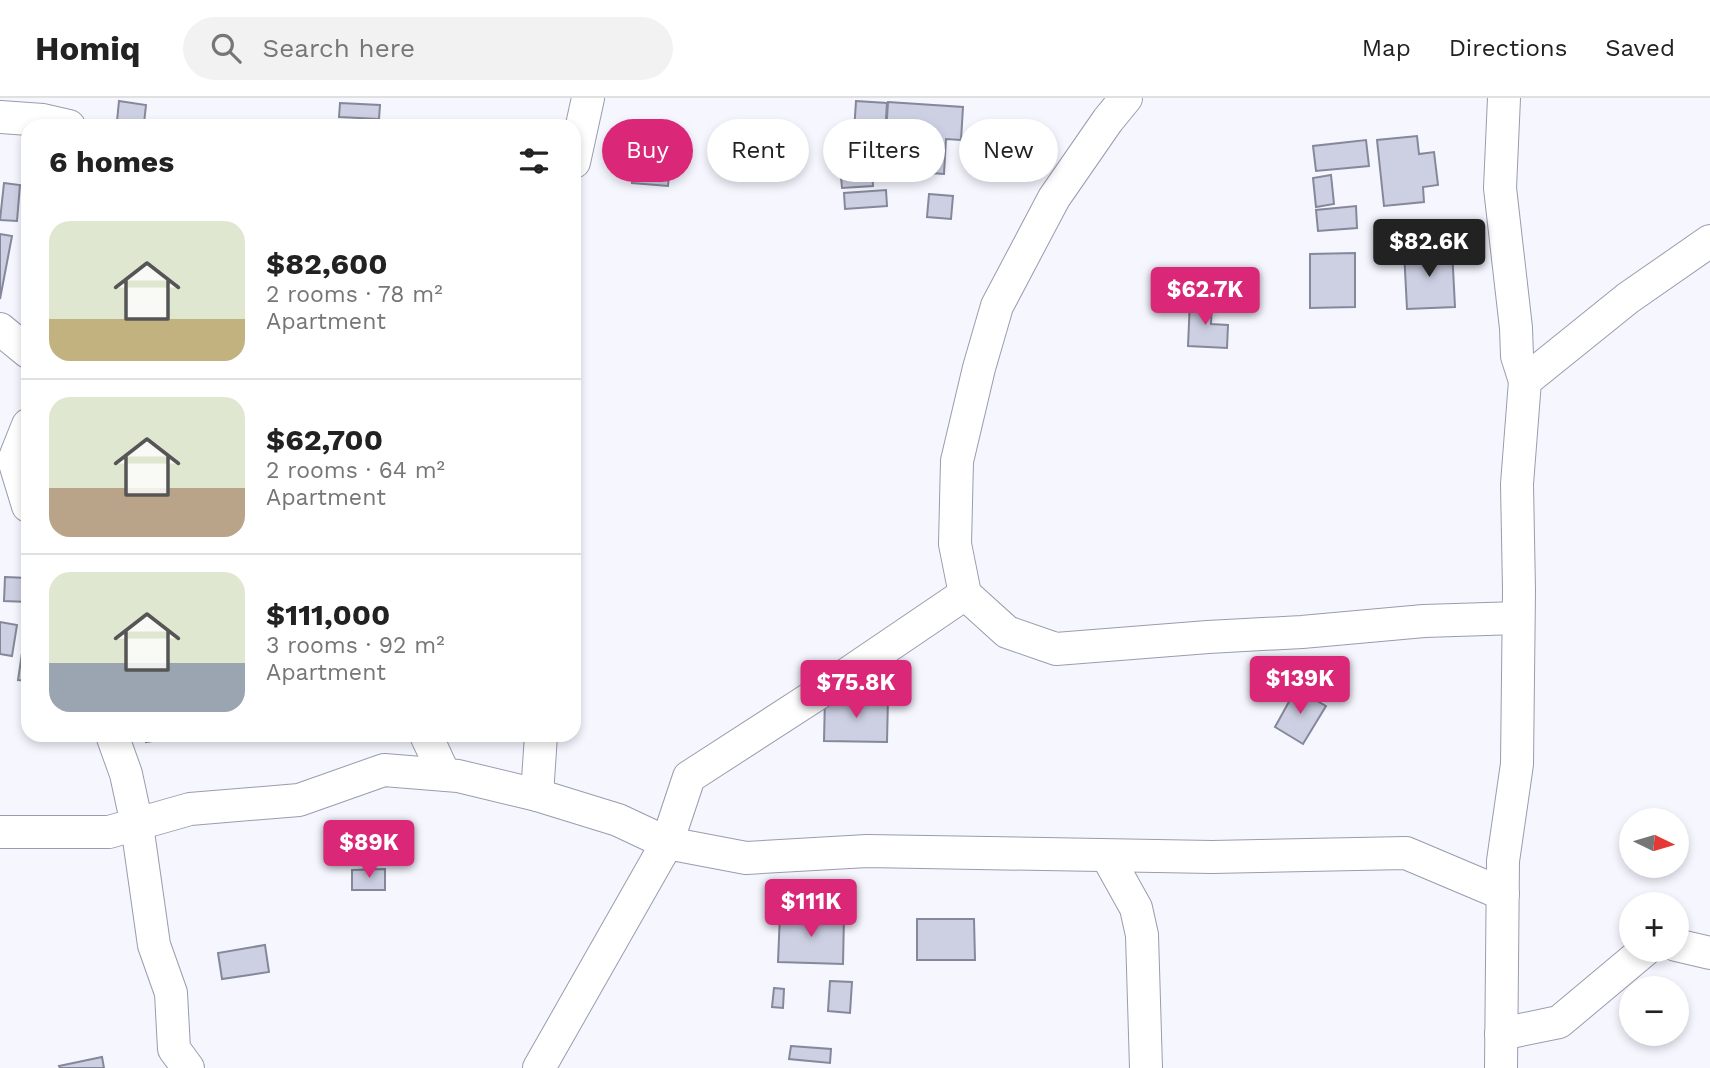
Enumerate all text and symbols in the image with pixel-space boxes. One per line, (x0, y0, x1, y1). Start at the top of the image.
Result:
search box (183, 17, 673, 80)
text: Homiq (35, 29, 141, 68)
icon: search (207, 29, 245, 67)
text: Search here (263, 33, 415, 63)
text: Map (1362, 34, 1411, 62)
text: Directions (1449, 34, 1567, 62)
text: Saved (1605, 34, 1675, 62)
chip: Buy (602, 119, 693, 182)
chip: Rent (707, 119, 809, 182)
chip: Filters (823, 119, 945, 182)
chip: New (959, 119, 1058, 182)
icon: filters (515, 142, 553, 180)
text: 6 homes (49, 144, 174, 179)
pin: $82.6K (1372, 220, 1486, 279)
text: $82.6K (1389, 228, 1469, 255)
text: $82,600 (266, 246, 388, 281)
icon: home (105, 249, 189, 333)
pin: $62.7K (1148, 268, 1262, 327)
text: $62.7K (1167, 276, 1243, 303)
text: 2 rooms · 78 m² (266, 281, 443, 308)
text: Apartment (266, 308, 386, 335)
text: $62,700 (266, 422, 383, 457)
icon: home (105, 425, 189, 509)
text: 2 rooms · 64 m² (266, 457, 445, 484)
text: Apartment (266, 484, 386, 511)
text: $111,000 (266, 597, 390, 632)
icon: home (105, 600, 189, 684)
text: 3 rooms · 92 m² (266, 632, 445, 659)
pin: $139K (1251, 656, 1349, 716)
text: Apartment (266, 659, 386, 686)
pin: $75.8K (799, 660, 913, 720)
text: $139K (1266, 665, 1334, 692)
text: $75.8K (817, 669, 895, 696)
north arrow (1619, 808, 1689, 878)
map controls (1619, 808, 1689, 1046)
pin: $89K (328, 820, 410, 880)
text: $89K (339, 829, 399, 856)
pin: $111K (762, 880, 860, 939)
text: $111K (781, 888, 841, 915)
button: + (1619, 892, 1689, 962)
button: − (1619, 976, 1689, 1046)

